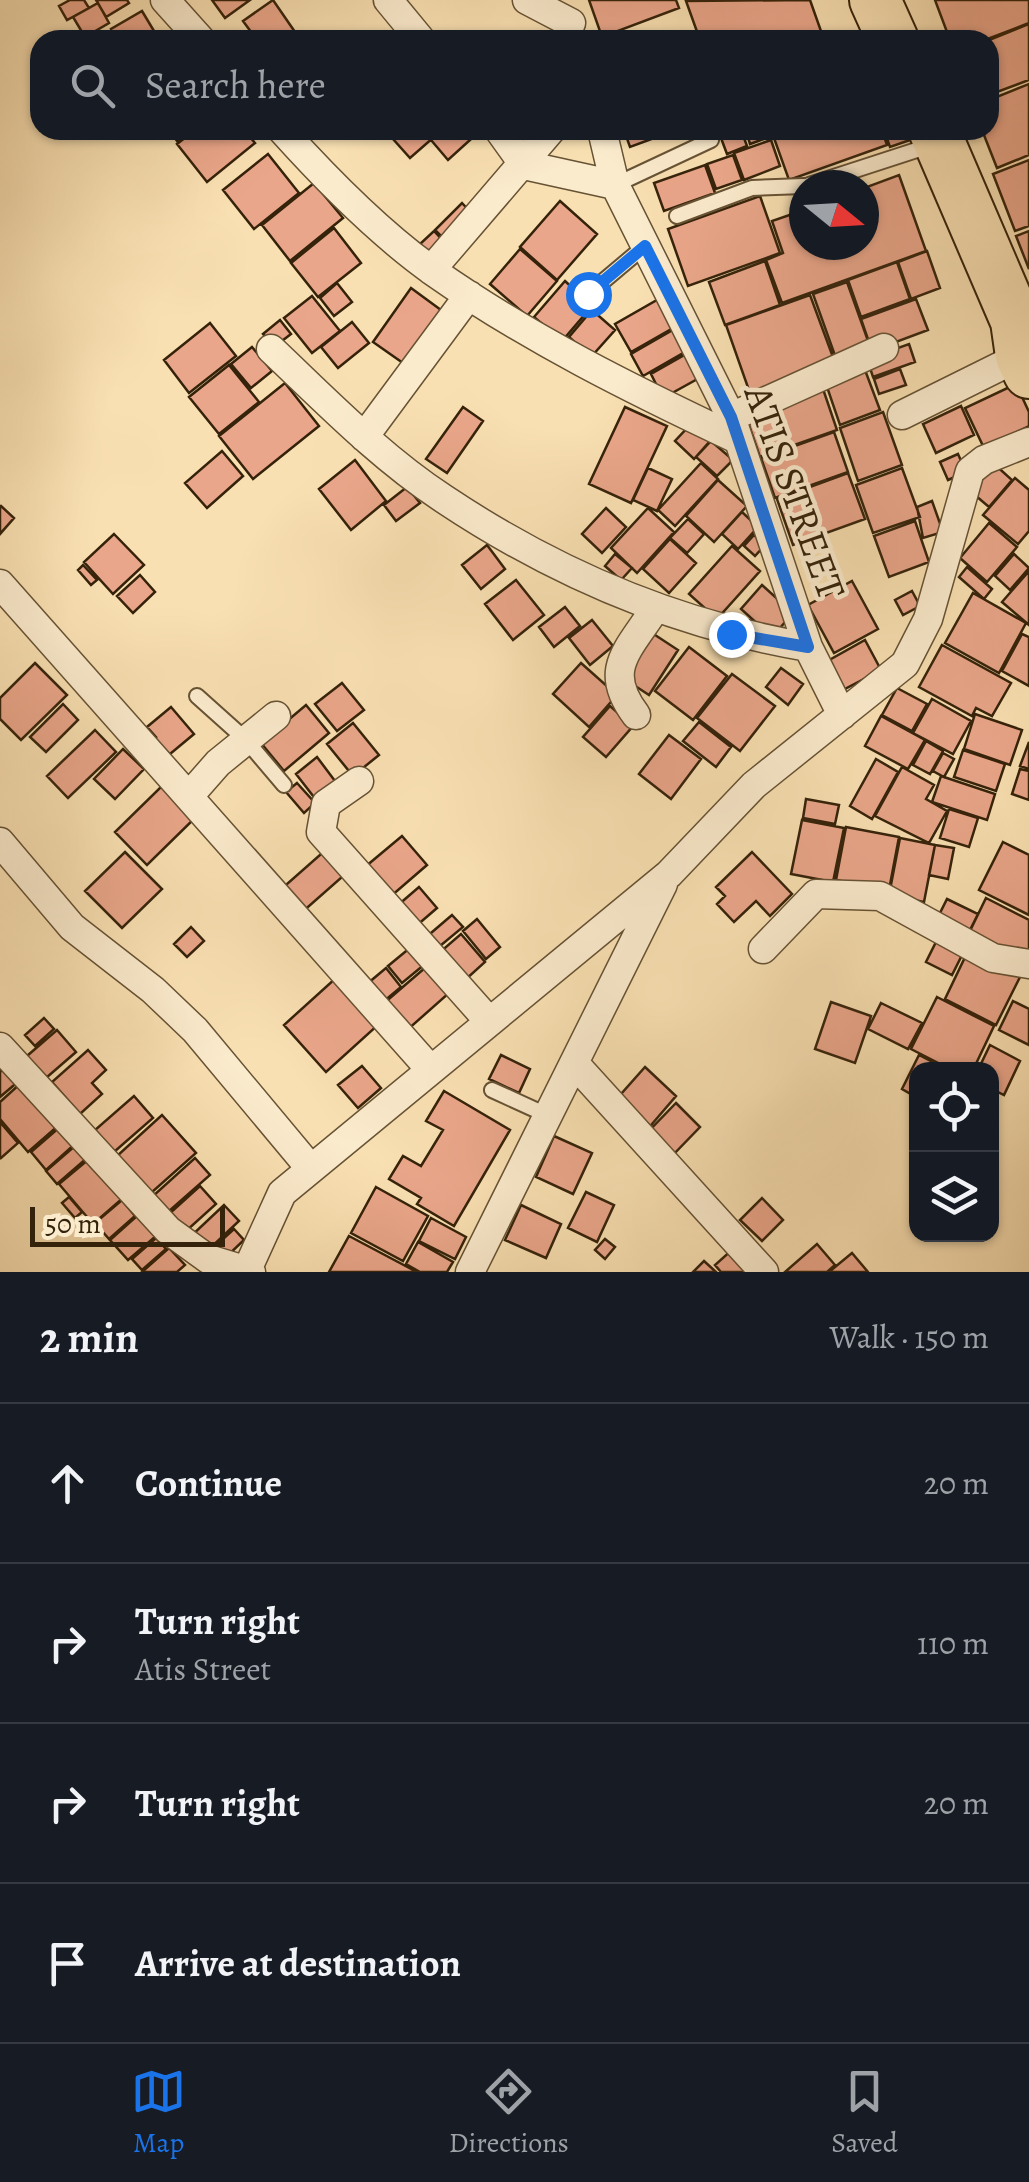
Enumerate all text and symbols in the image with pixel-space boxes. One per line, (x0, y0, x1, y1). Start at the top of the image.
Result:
search box (30, 30, 999, 140)
icon: search (65, 58, 120, 113)
text: Search here (145, 59, 326, 111)
north arrow (789, 170, 879, 260)
route start (566, 272, 612, 318)
street label: ATIS STREET (730, 376, 859, 607)
route end (709, 612, 755, 658)
map controls (909, 1062, 999, 1242)
button: locate (909, 1062, 999, 1152)
button: layers (909, 1152, 999, 1242)
scale bar (30, 1202, 225, 1246)
text: 50 m (45, 1205, 101, 1243)
text: 2 min (40, 1309, 139, 1366)
text: Walk · 150 m (829, 1315, 989, 1359)
icon: ahead (40, 1456, 95, 1511)
text: Continue (135, 1457, 282, 1509)
text: 20 m (924, 1461, 989, 1505)
text: Turn right (135, 1595, 300, 1647)
icon: right (40, 1616, 95, 1671)
text: 110 m (917, 1621, 989, 1665)
text: Atis Street (135, 1647, 271, 1691)
icon: right (40, 1776, 95, 1831)
text: Turn right (135, 1777, 300, 1829)
text: 20 m (924, 1781, 989, 1825)
icon: arrive (40, 1936, 95, 1991)
text: Arrive at destination (135, 1937, 461, 1989)
tab: Map (131, 2064, 186, 2162)
tab: Directions (449, 2064, 569, 2162)
tab: Saved (831, 2064, 898, 2162)

